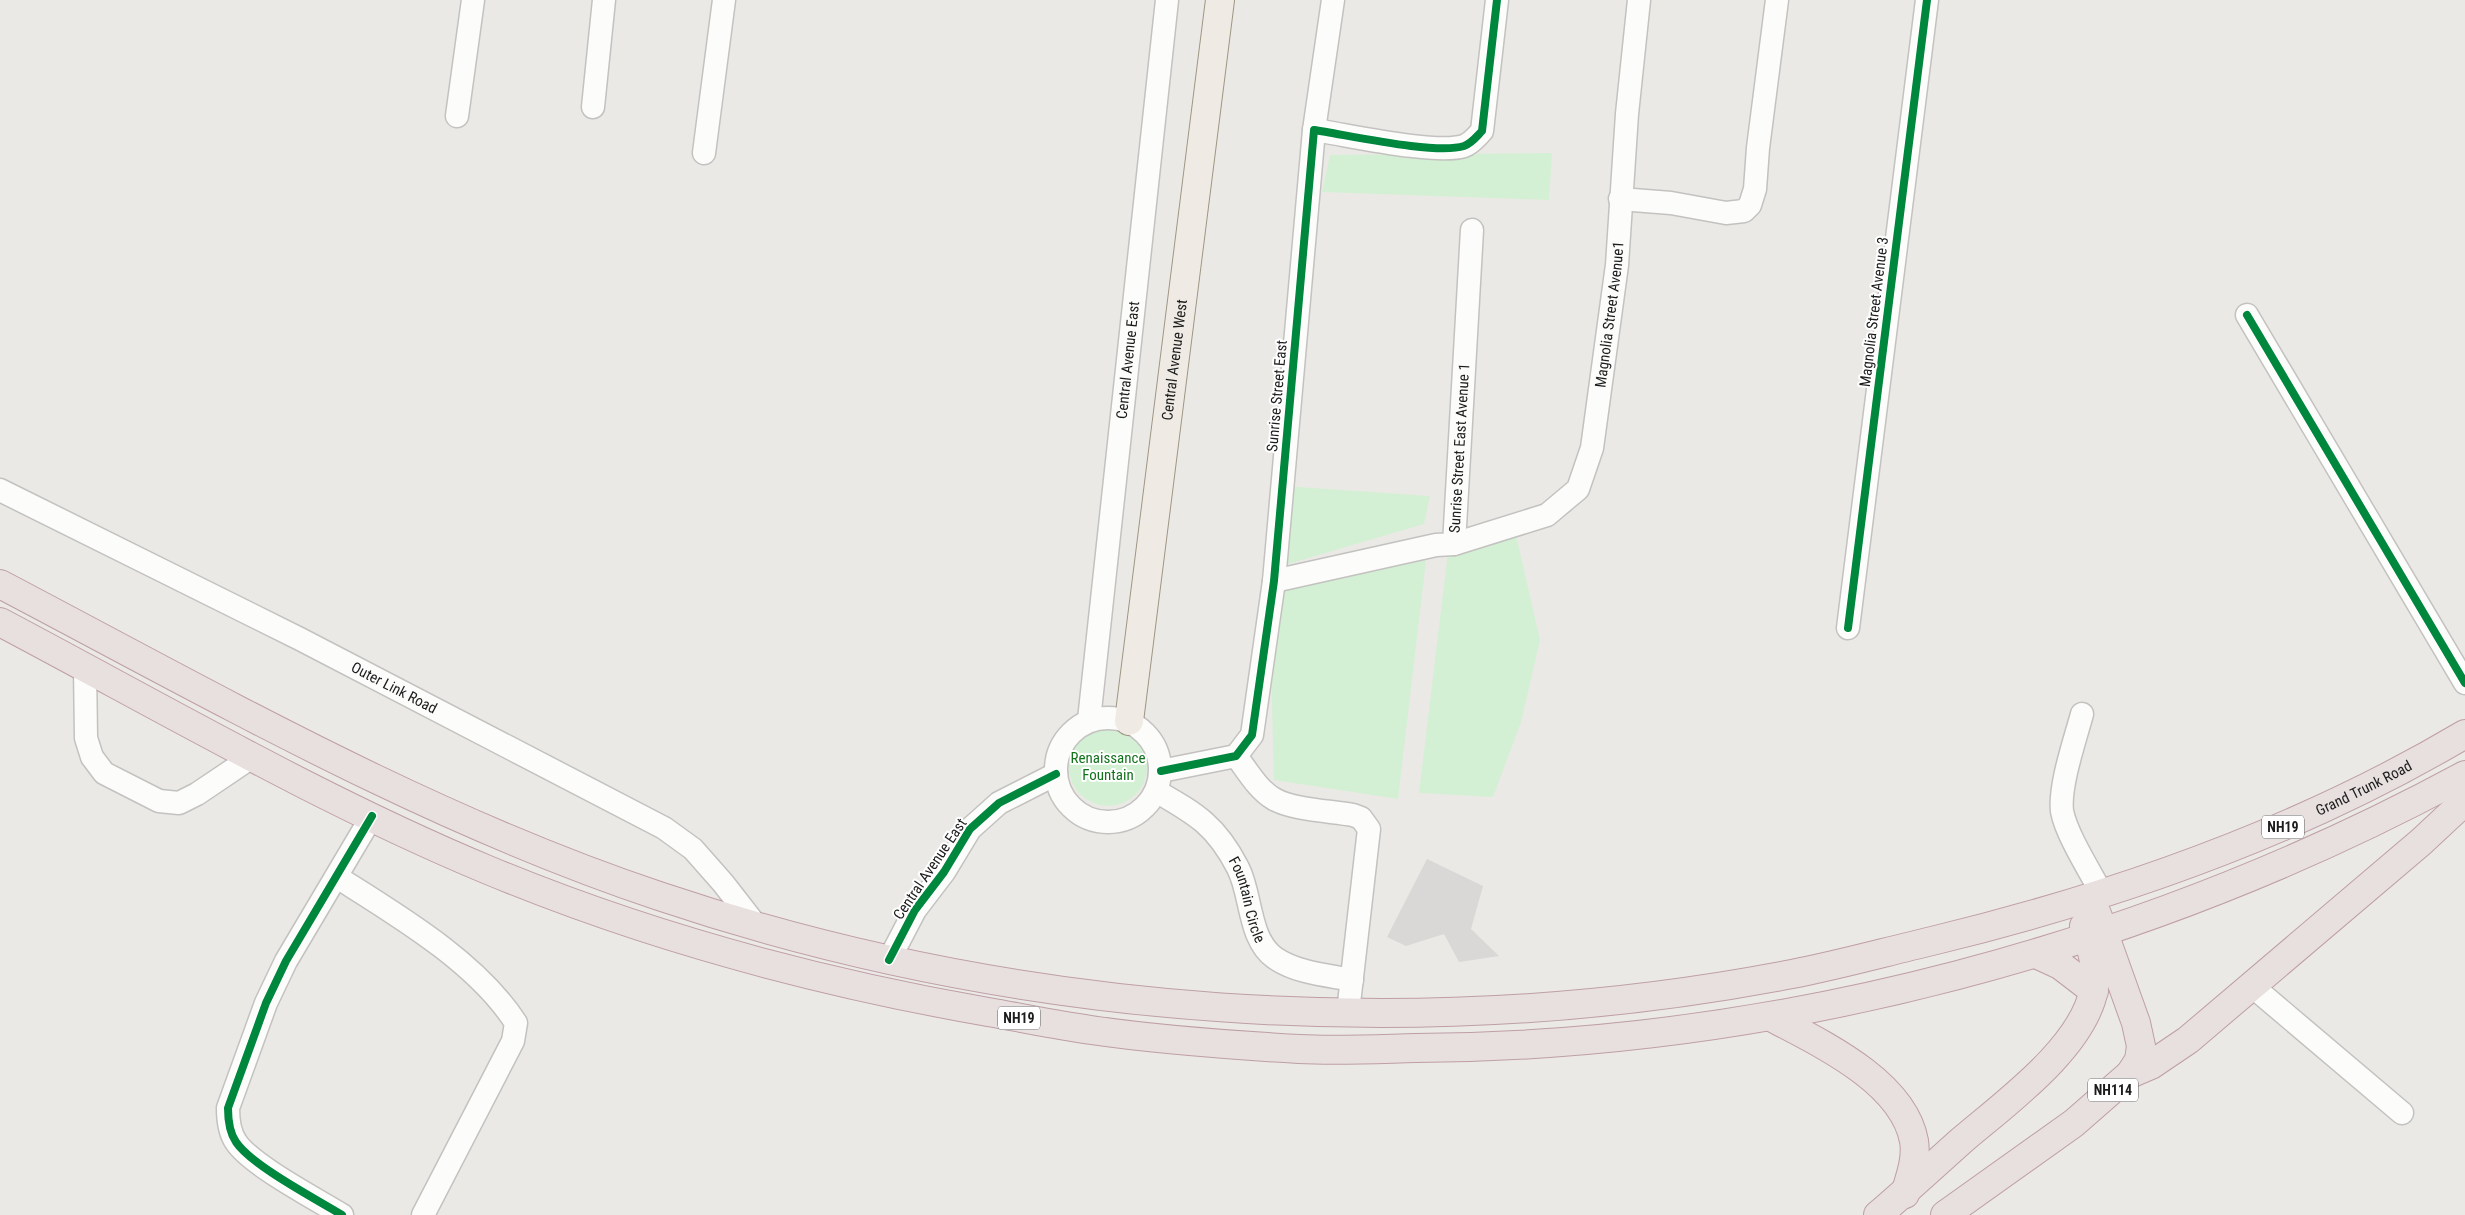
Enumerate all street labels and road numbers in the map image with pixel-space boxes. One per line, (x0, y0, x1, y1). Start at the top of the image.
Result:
street label: Magnolia Street Avenue 3 (1856, 236, 1892, 388)
street label: Magnolia Street Avenue1 (1591, 241, 1628, 389)
street label: Central Avenue West (1158, 298, 1191, 421)
street label: Central Avenue East (1113, 300, 1143, 420)
street label: Sunrise Street East (1263, 339, 1291, 453)
street label: Sunrise Street East Avenue 1 (1446, 363, 1473, 533)
street label: Outer Link Road (348, 658, 440, 718)
street label: Grand Trunk Road (2313, 757, 2415, 820)
street label: Central Avenue East (890, 815, 970, 923)
road number: NH19 (2262, 816, 2304, 839)
street label: Fountain Circle (1225, 854, 1269, 946)
road number: NH19 (998, 1006, 1040, 1030)
road number: NH114 (2088, 1078, 2138, 1102)

